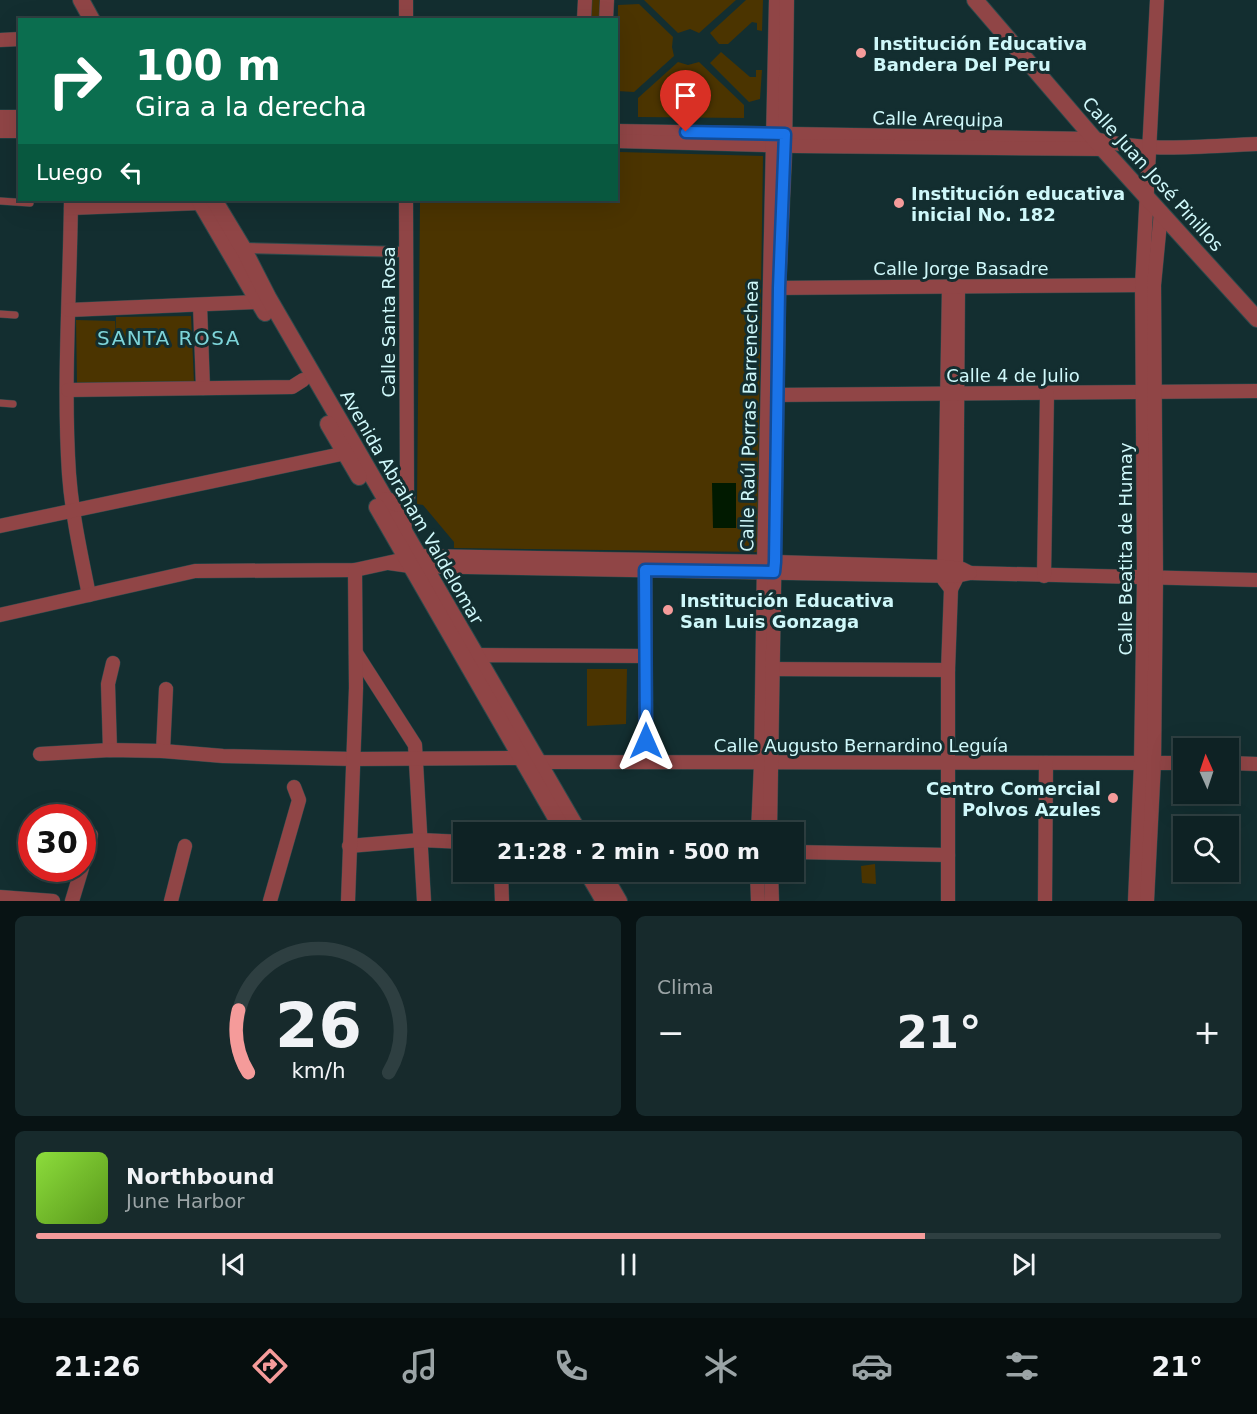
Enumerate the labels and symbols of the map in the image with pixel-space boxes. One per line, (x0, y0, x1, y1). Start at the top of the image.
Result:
place label: Institución Educativa Bandera Del Peru (873, 33, 1087, 75)
marker: Institución Educativa Bandera Del Peru (854, 46, 868, 60)
pin (660, 70, 711, 132)
street label: Calle Juan José Pinillos (1078, 93, 1228, 255)
street label: Calle Arequipa (872, 107, 1004, 131)
place label: Institución educativa inicial No. 182 (911, 183, 1125, 225)
marker: Institución educativa inicial No. 182 (892, 196, 906, 210)
street label: Calle Santa Rosa (378, 246, 399, 398)
street label: Calle Jorge Basadre (873, 258, 1049, 279)
street label: Calle Raúl Porras Barrenechea (736, 280, 762, 552)
district label: SANTA ROSA (97, 326, 241, 350)
street label: Calle 4 de Julio (946, 365, 1080, 386)
street label: Avenida Abraham Valdelomar (336, 386, 488, 628)
street label: Calle Beatita de Humay (1115, 442, 1136, 656)
place label: Institución Educativa San Luis Gonzaga (680, 590, 894, 632)
marker: Institución Educativa San Luis Gonzaga (661, 603, 675, 617)
position arrow (614, 709, 678, 773)
street label: Calle Augusto Bernardino Leguía (714, 735, 1008, 756)
north arrow (1173, 738, 1239, 804)
place label: Centro Comercial Polvos Azules (926, 778, 1101, 820)
marker: Centro Comercial Polvos Azules (1106, 791, 1120, 805)
speed limit sign: 30 (18, 804, 96, 882)

